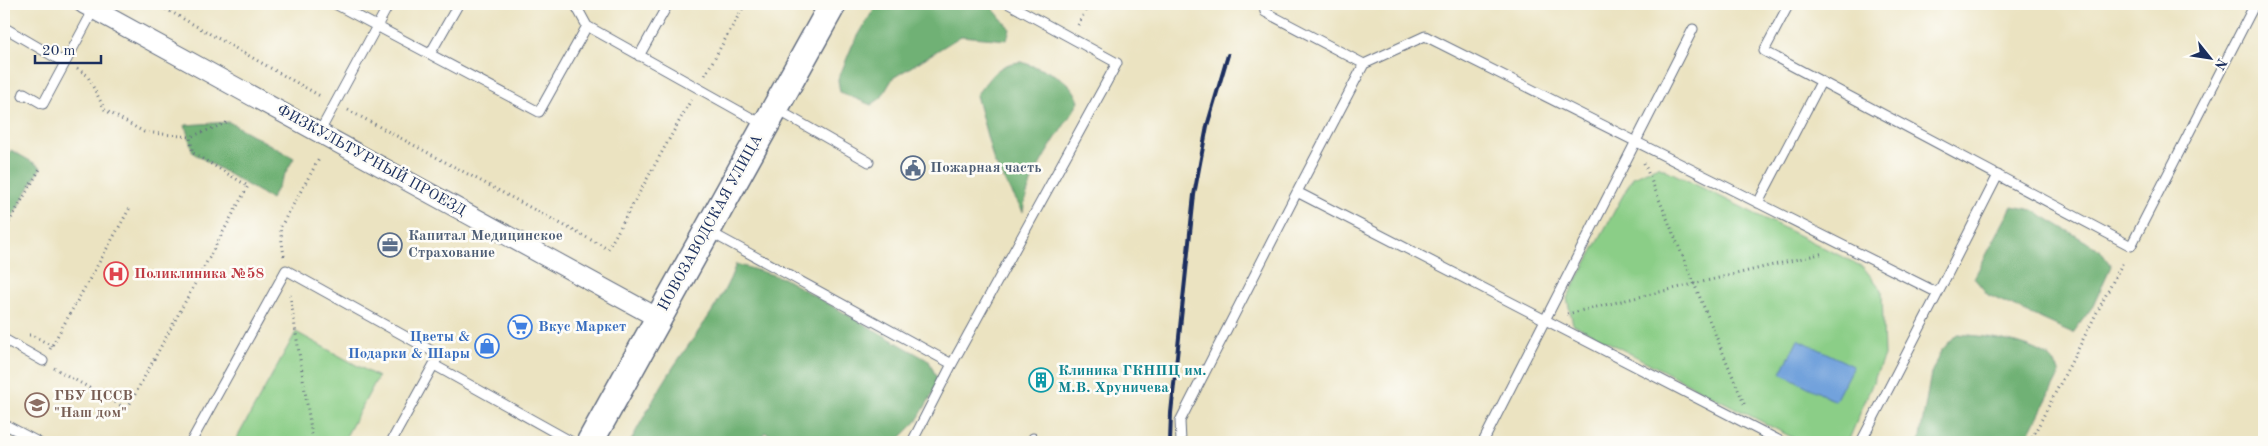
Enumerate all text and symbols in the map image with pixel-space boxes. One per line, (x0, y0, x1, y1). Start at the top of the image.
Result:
scale bar (35, 32, 101, 64)
north arrow (2186, 32, 2236, 82)
text: 20 m (42, 44, 76, 59)
text: N (2212, 56, 2229, 72)
street label: ФИЗКУЛЬТУРНЫЙ ПРОЕЗД (274, 99, 470, 219)
street label: НОВОЗАВОДСКАЯ УЛИЦА (656, 132, 766, 314)
public building icon: Пожарная часть (900, 155, 926, 181)
place label: Пожарная часть (930, 161, 1042, 176)
place label: Капитал Медицинское Страхование (408, 229, 563, 261)
office icon: Капитал Медицинское Страхование (377, 232, 403, 258)
hospital icon: Поликлиника №58 (103, 261, 129, 287)
place label: Поликлиника №58 (134, 267, 265, 282)
supermarket icon: Вкус Маркет (507, 314, 533, 340)
place label: Вкус Маркет (538, 320, 626, 335)
place label: Цветы & Подарки & Шары (348, 330, 470, 362)
shop icon: Цветы & Подарки & Шары (474, 333, 500, 359)
place label: Клиника ГКНПЦ им. М.В. Хруничева (1058, 364, 1207, 396)
building icon: Клиника ГКНПЦ им. М.В. Хруничева (1028, 367, 1054, 393)
place label: ГБУ ЦССВ "Наш дом" (54, 389, 133, 421)
school or university icon: ГБУ ЦССВ "Наш дом" (24, 392, 50, 418)

